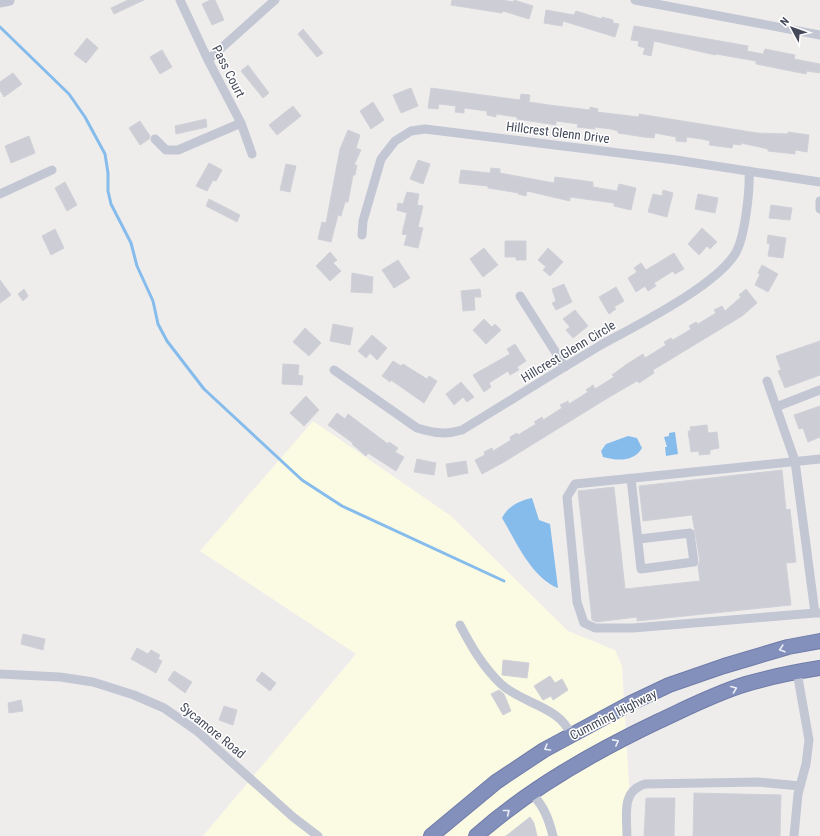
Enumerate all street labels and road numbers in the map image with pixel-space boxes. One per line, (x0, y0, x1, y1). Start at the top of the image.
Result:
street label: Pass Court (209, 43, 248, 100)
street label: Hillcrest Glenn Drive (505, 119, 610, 146)
street label: Hillcrest Glenn Circle (518, 317, 618, 385)
street label: Cumming Highway (567, 686, 660, 743)
street label: Sycamore Road (177, 700, 248, 761)

